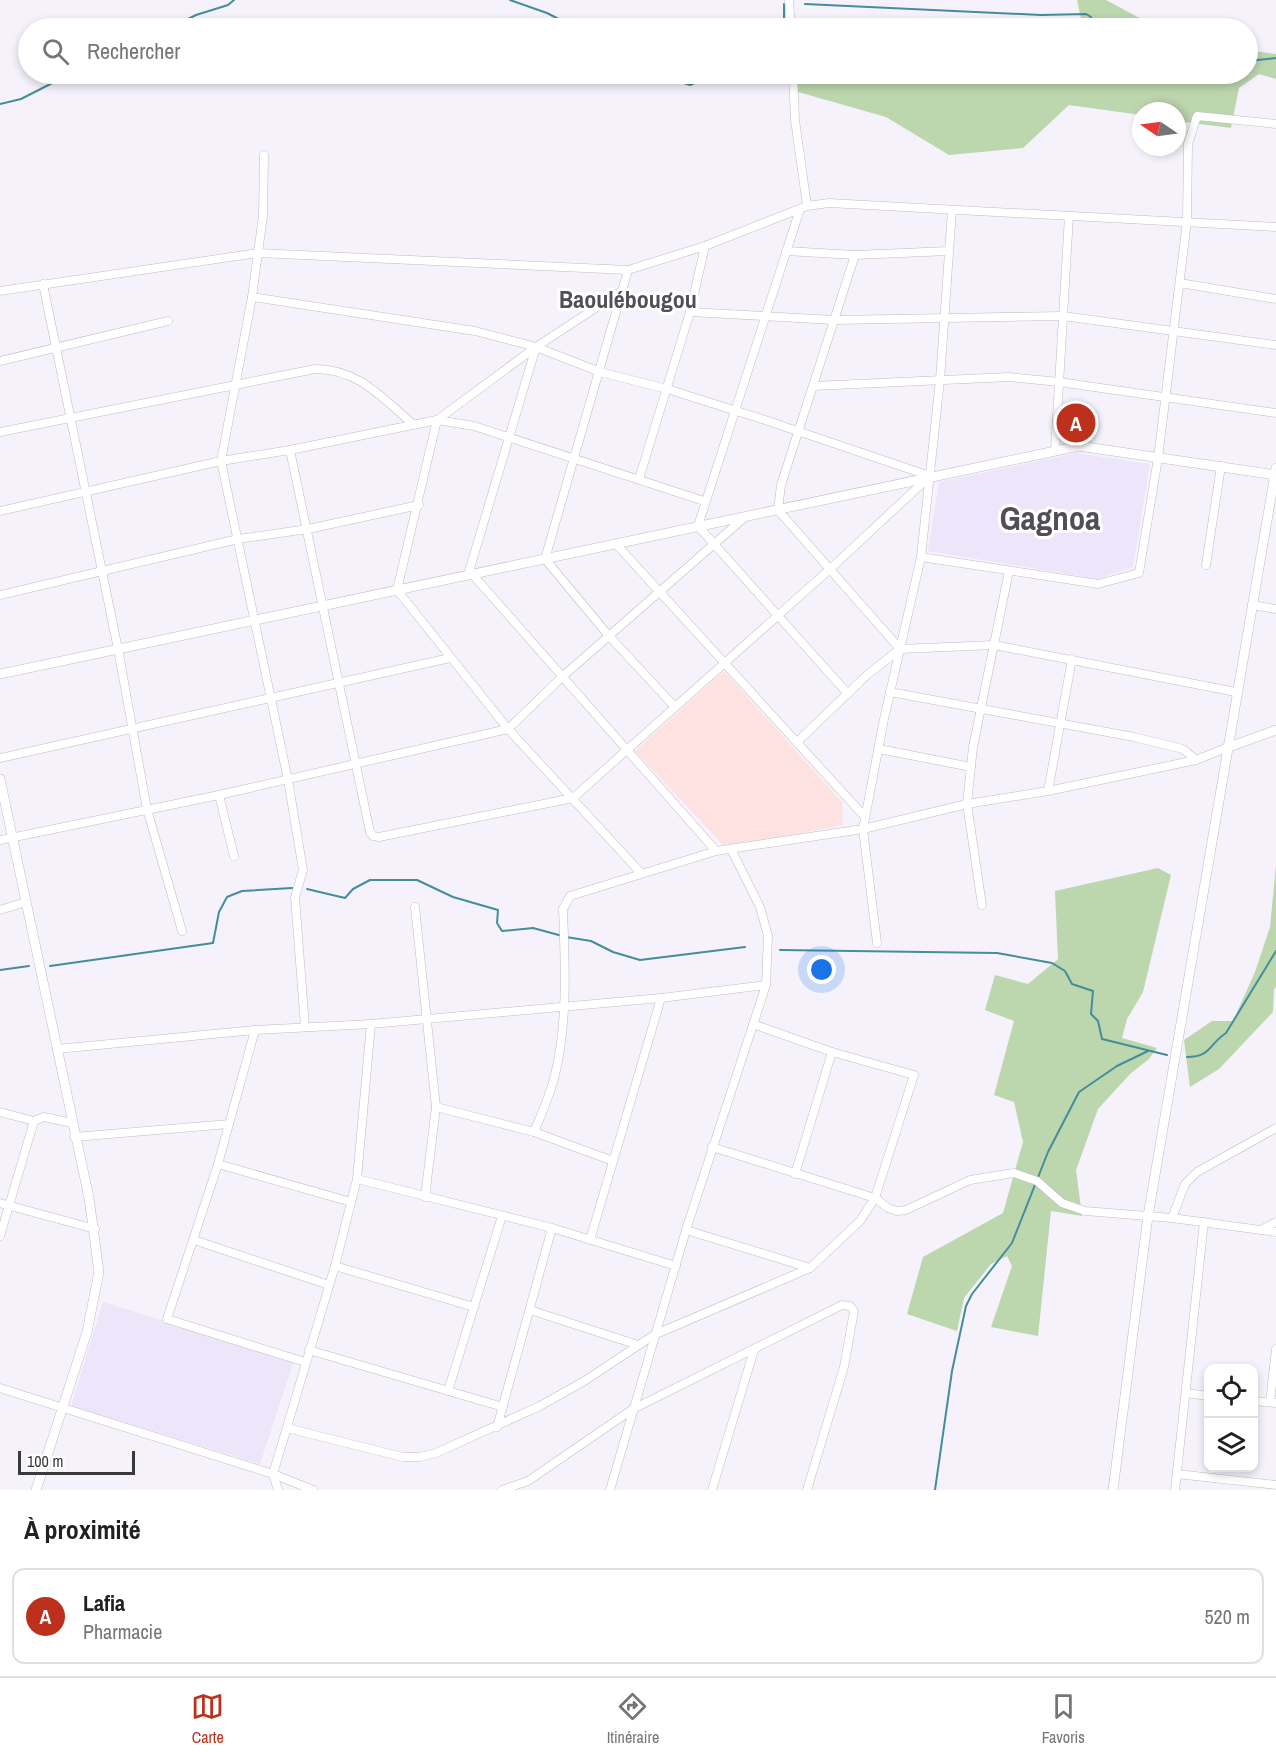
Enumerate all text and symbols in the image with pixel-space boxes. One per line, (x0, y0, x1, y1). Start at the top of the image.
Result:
search box (18, 18, 1258, 84)
icon: search (39, 35, 72, 68)
text: Rechercher (87, 36, 180, 66)
north arrow (1132, 102, 1186, 156)
district label: Baoulébougou (559, 283, 697, 315)
pin: A (1056, 400, 1096, 446)
district label: Gagnoa (1000, 496, 1100, 540)
your location (807, 955, 836, 984)
map controls (1204, 1364, 1258, 1472)
button: locate (1204, 1364, 1258, 1418)
button: layers (1204, 1418, 1258, 1472)
scale bar (18, 1448, 135, 1476)
text: 100 m (27, 1450, 63, 1472)
text: À proximité (24, 1512, 141, 1547)
text: Lafia (83, 1588, 125, 1618)
text: A (40, 1603, 51, 1630)
text: 520 m (1204, 1603, 1250, 1630)
text: Pharmacie (83, 1618, 162, 1645)
tab: Carte (191, 1690, 224, 1748)
tab: Itinéraire (607, 1690, 659, 1748)
tab: Favoris (1042, 1690, 1085, 1748)

